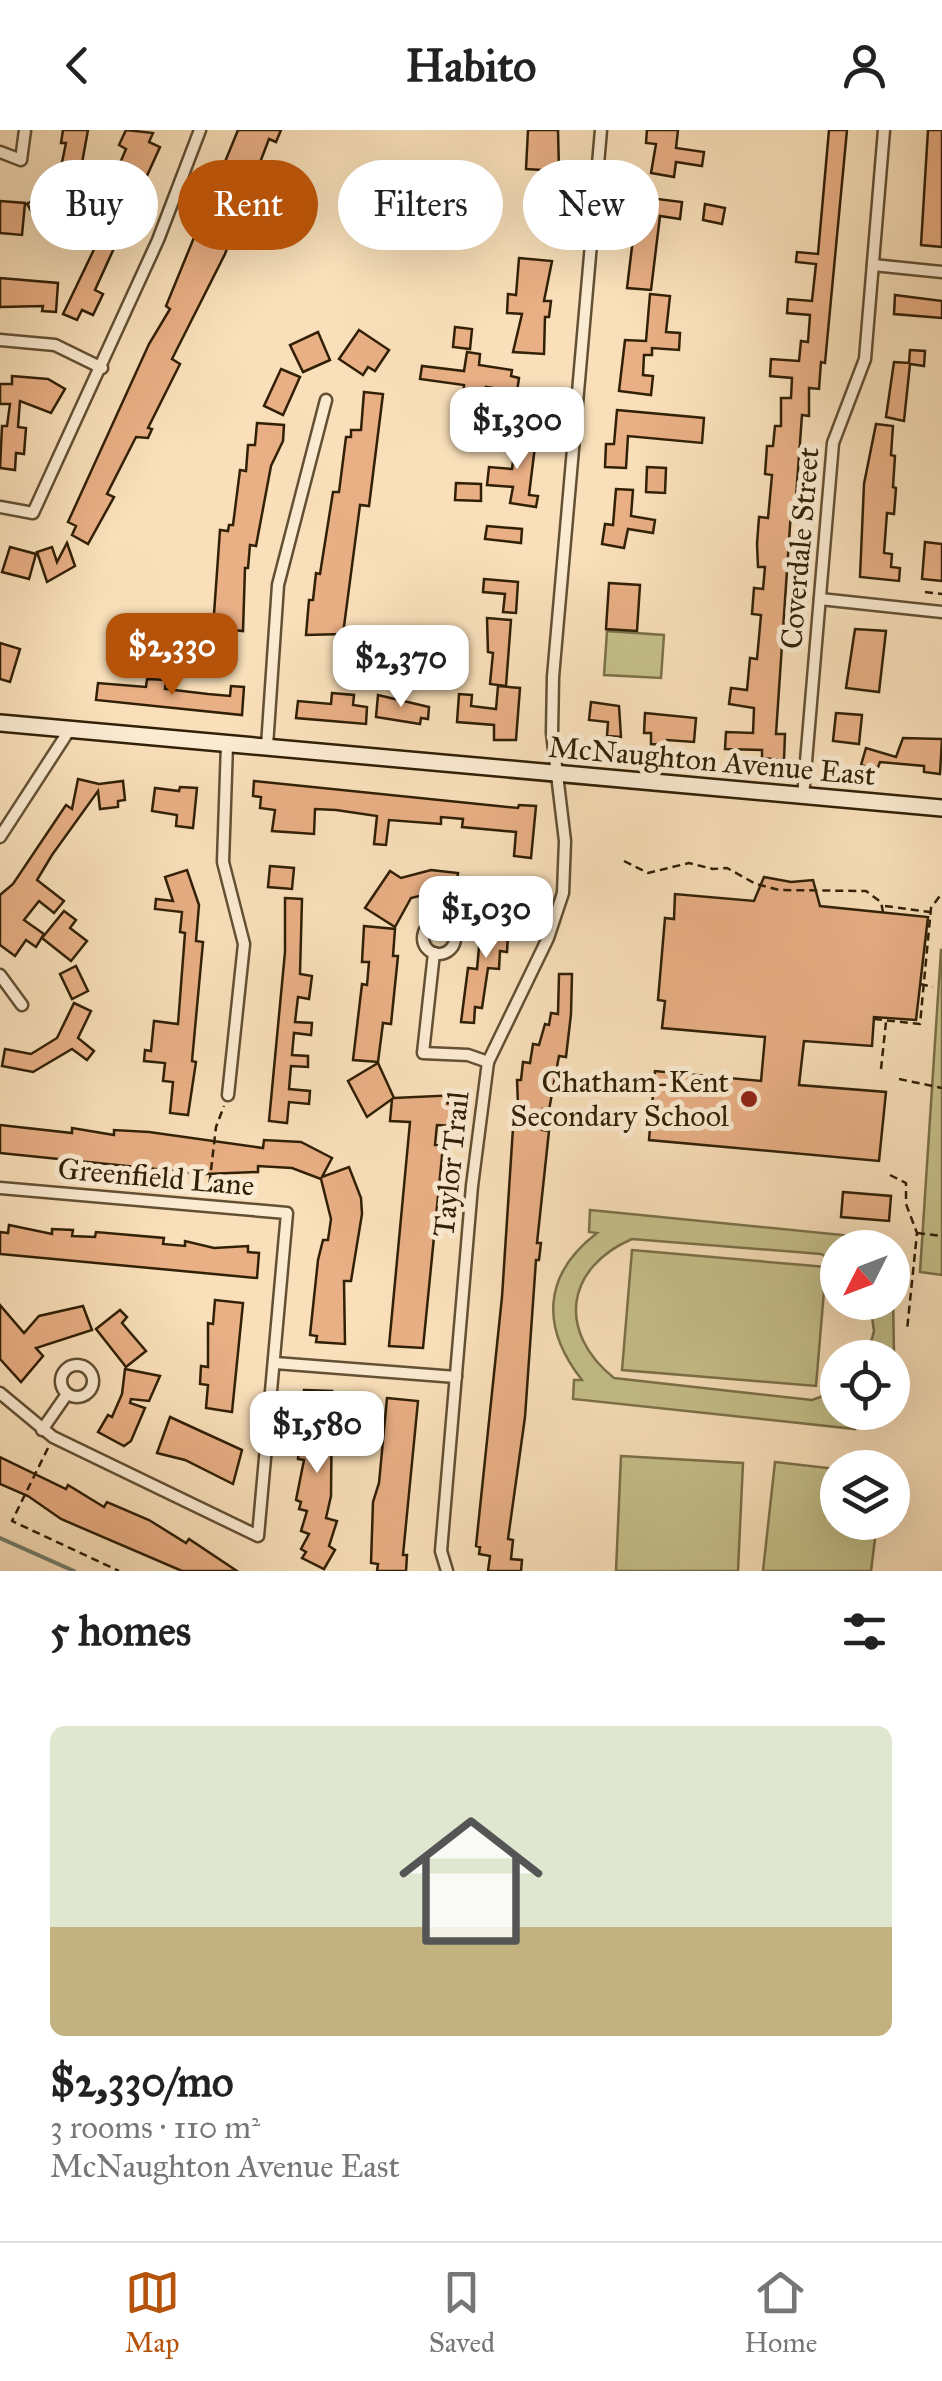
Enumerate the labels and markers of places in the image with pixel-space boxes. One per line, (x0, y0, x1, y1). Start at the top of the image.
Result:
pin: $1,300 (436, 387, 598, 472)
pin: $2,330 (91, 613, 253, 698)
pin: $2,370 (320, 625, 482, 710)
pin: $1,030 (405, 876, 567, 961)
place label: Chatham-Kent Secondary School (510, 1064, 730, 1134)
marker: Chatham-Kent Secondary School (738, 1088, 760, 1110)
pin: $1,580 (236, 1391, 398, 1476)

